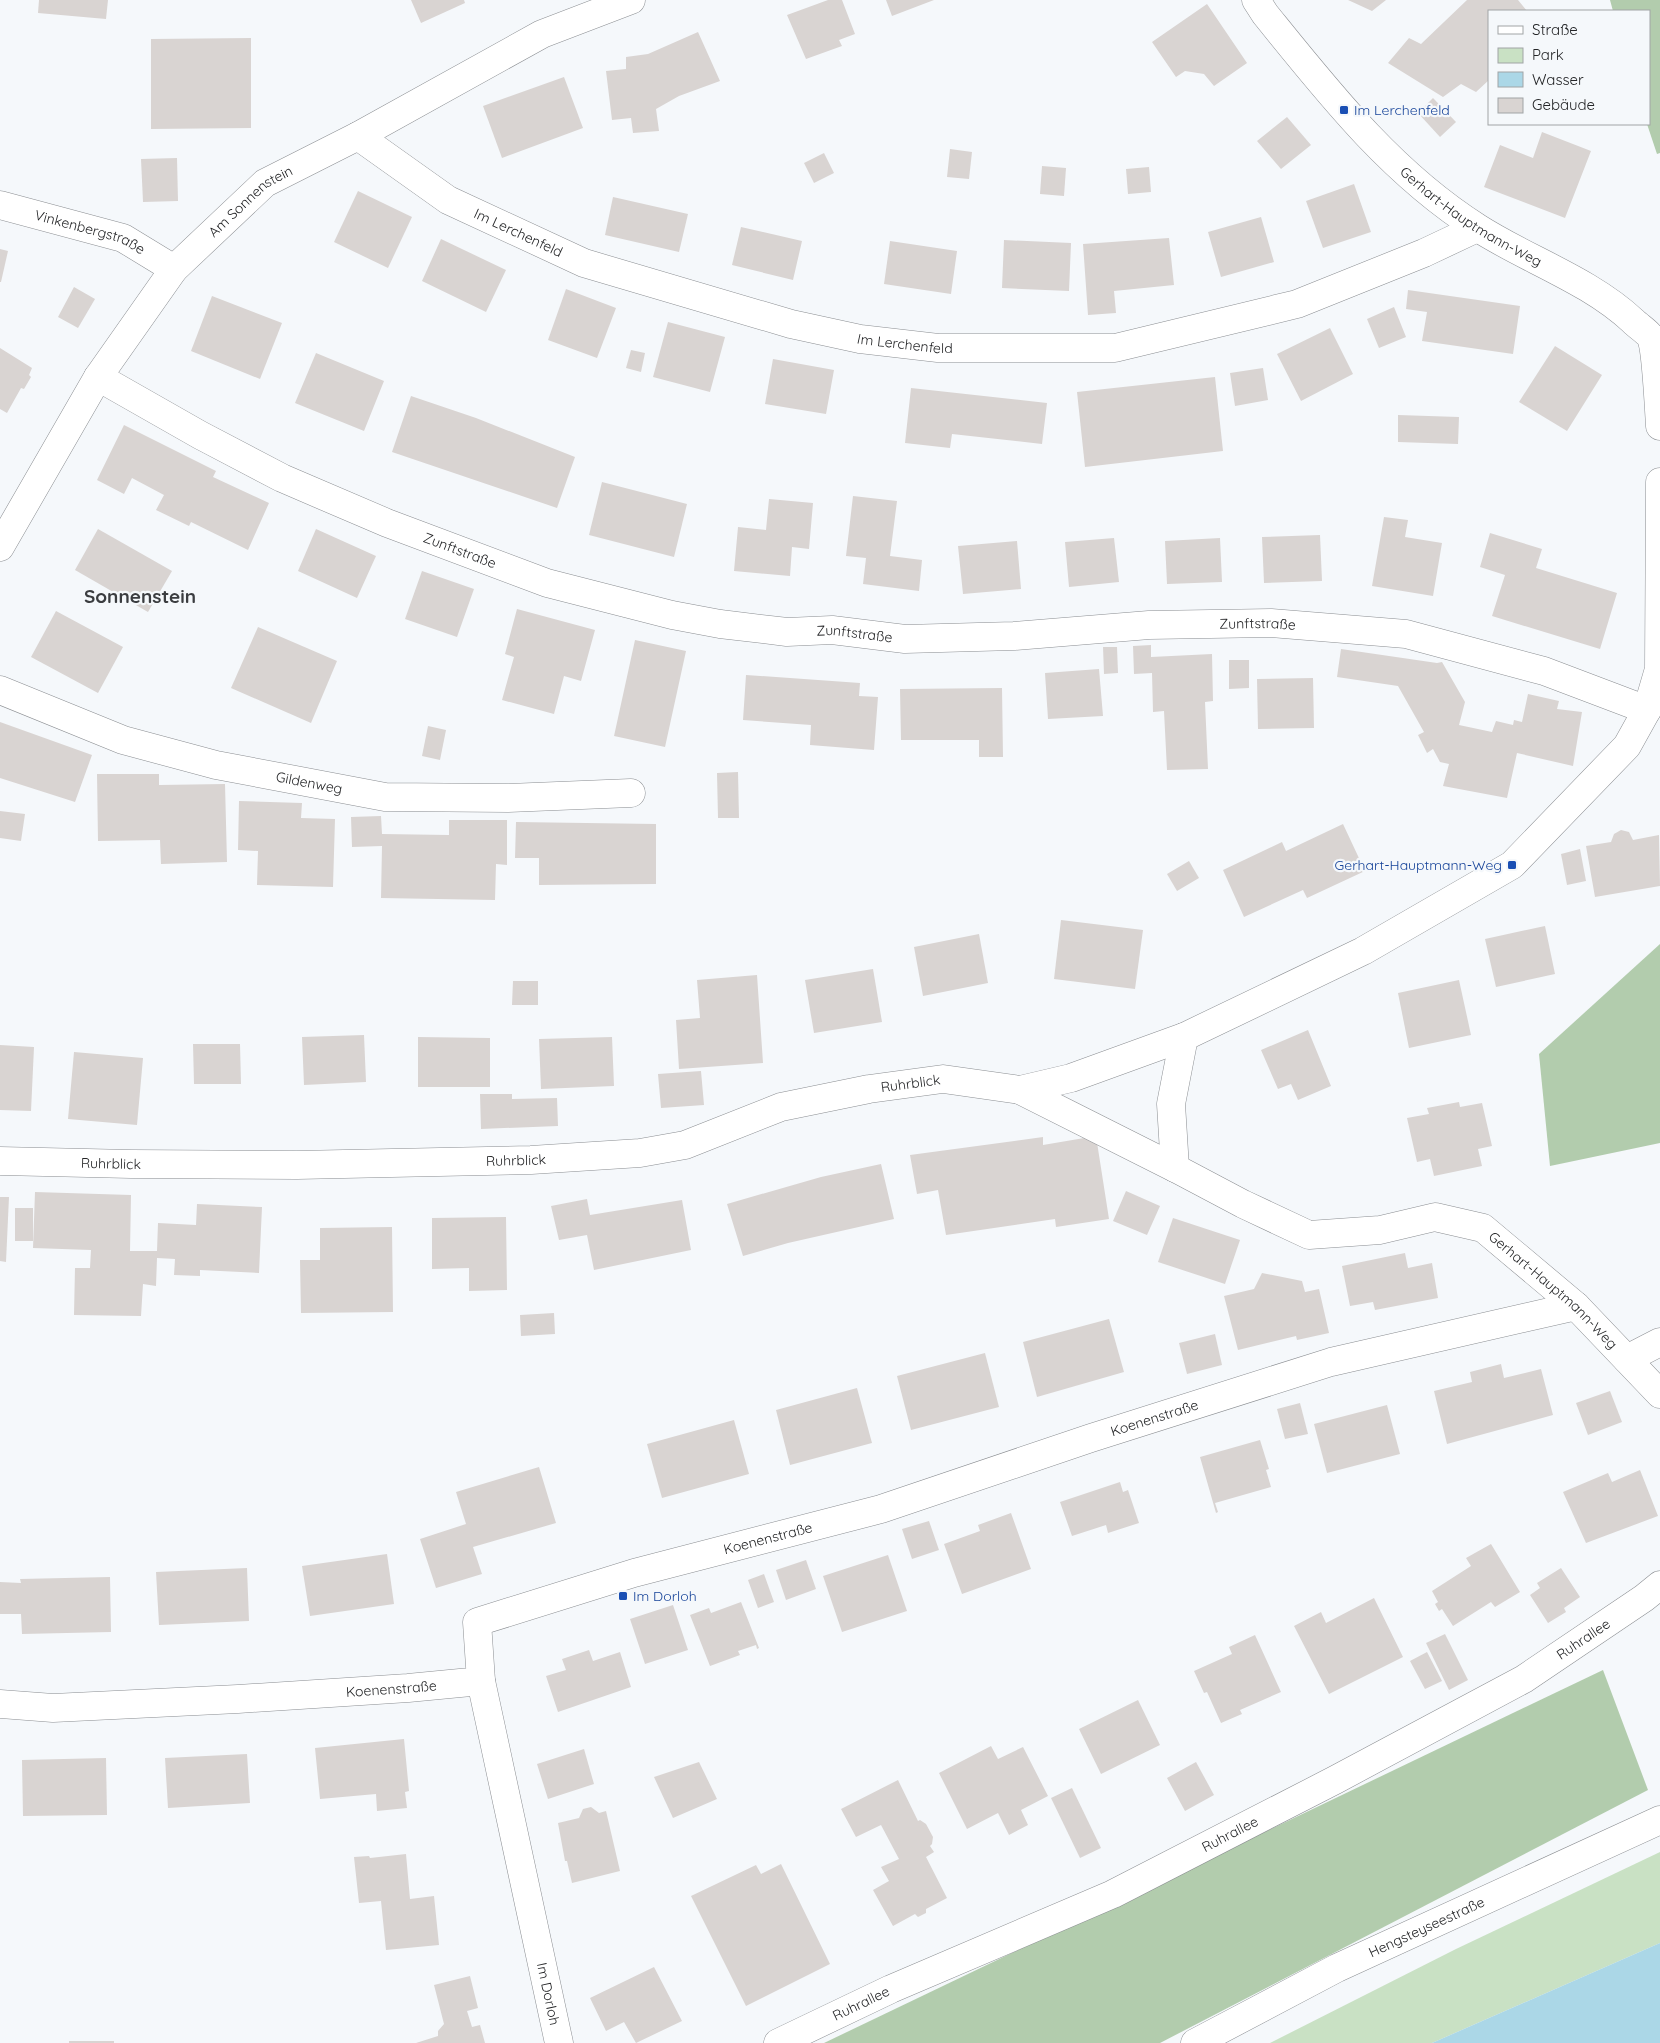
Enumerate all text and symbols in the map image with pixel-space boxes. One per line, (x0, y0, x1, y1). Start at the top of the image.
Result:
legend (1488, 10, 1650, 125)
text: Straße (1532, 20, 1578, 39)
text: Park (1532, 45, 1564, 64)
text: Wasser (1532, 70, 1584, 89)
text: Gebäude (1532, 95, 1595, 114)
place label: Im Lerchenfeld (1354, 101, 1450, 119)
marker: Im Lerchenfeld (1338, 104, 1350, 116)
street label: Am Sonnenstein (204, 162, 296, 241)
street label: Gerhart-Hauptmann-Weg (1396, 163, 1545, 270)
street label: Im Lerchenfeld (471, 204, 566, 261)
street label: Vinkenbergstraße (33, 206, 148, 258)
street label: Im Lerchenfeld (856, 330, 953, 357)
street label: Zunftstraße (421, 528, 499, 572)
district label: Sonnenstein (84, 584, 196, 608)
street label: Zunftstraße (1219, 614, 1297, 634)
street label: Zunftstraße (816, 621, 894, 646)
street label: Gildenweg (274, 768, 344, 798)
place label: Gerhart-Hauptmann-Weg (1335, 856, 1502, 874)
marker: Gerhart-Hauptmann-Weg (1506, 859, 1518, 871)
street label: Ruhrblick (880, 1070, 941, 1096)
street label: Ruhrblick (486, 1150, 546, 1170)
street label: Ruhrblick (81, 1154, 141, 1173)
street label: Gerhart-Hauptmann-Weg (1485, 1228, 1621, 1353)
street label: Koenenstraße (1108, 1396, 1201, 1440)
street label: Koenenstraße (722, 1518, 814, 1558)
place label: Im Dorloh (633, 1587, 697, 1605)
marker: Im Dorloh (617, 1590, 629, 1602)
street label: Ruhrallee (1553, 1614, 1614, 1664)
street label: Koenenstraße (345, 1676, 438, 1701)
street label: Ruhrallee (1199, 1812, 1261, 1856)
street label: Hengsteyseestraße (1366, 1893, 1487, 1961)
street label: Im Dorloh (533, 1961, 564, 2027)
street label: Ruhrallee (830, 1982, 893, 2025)

